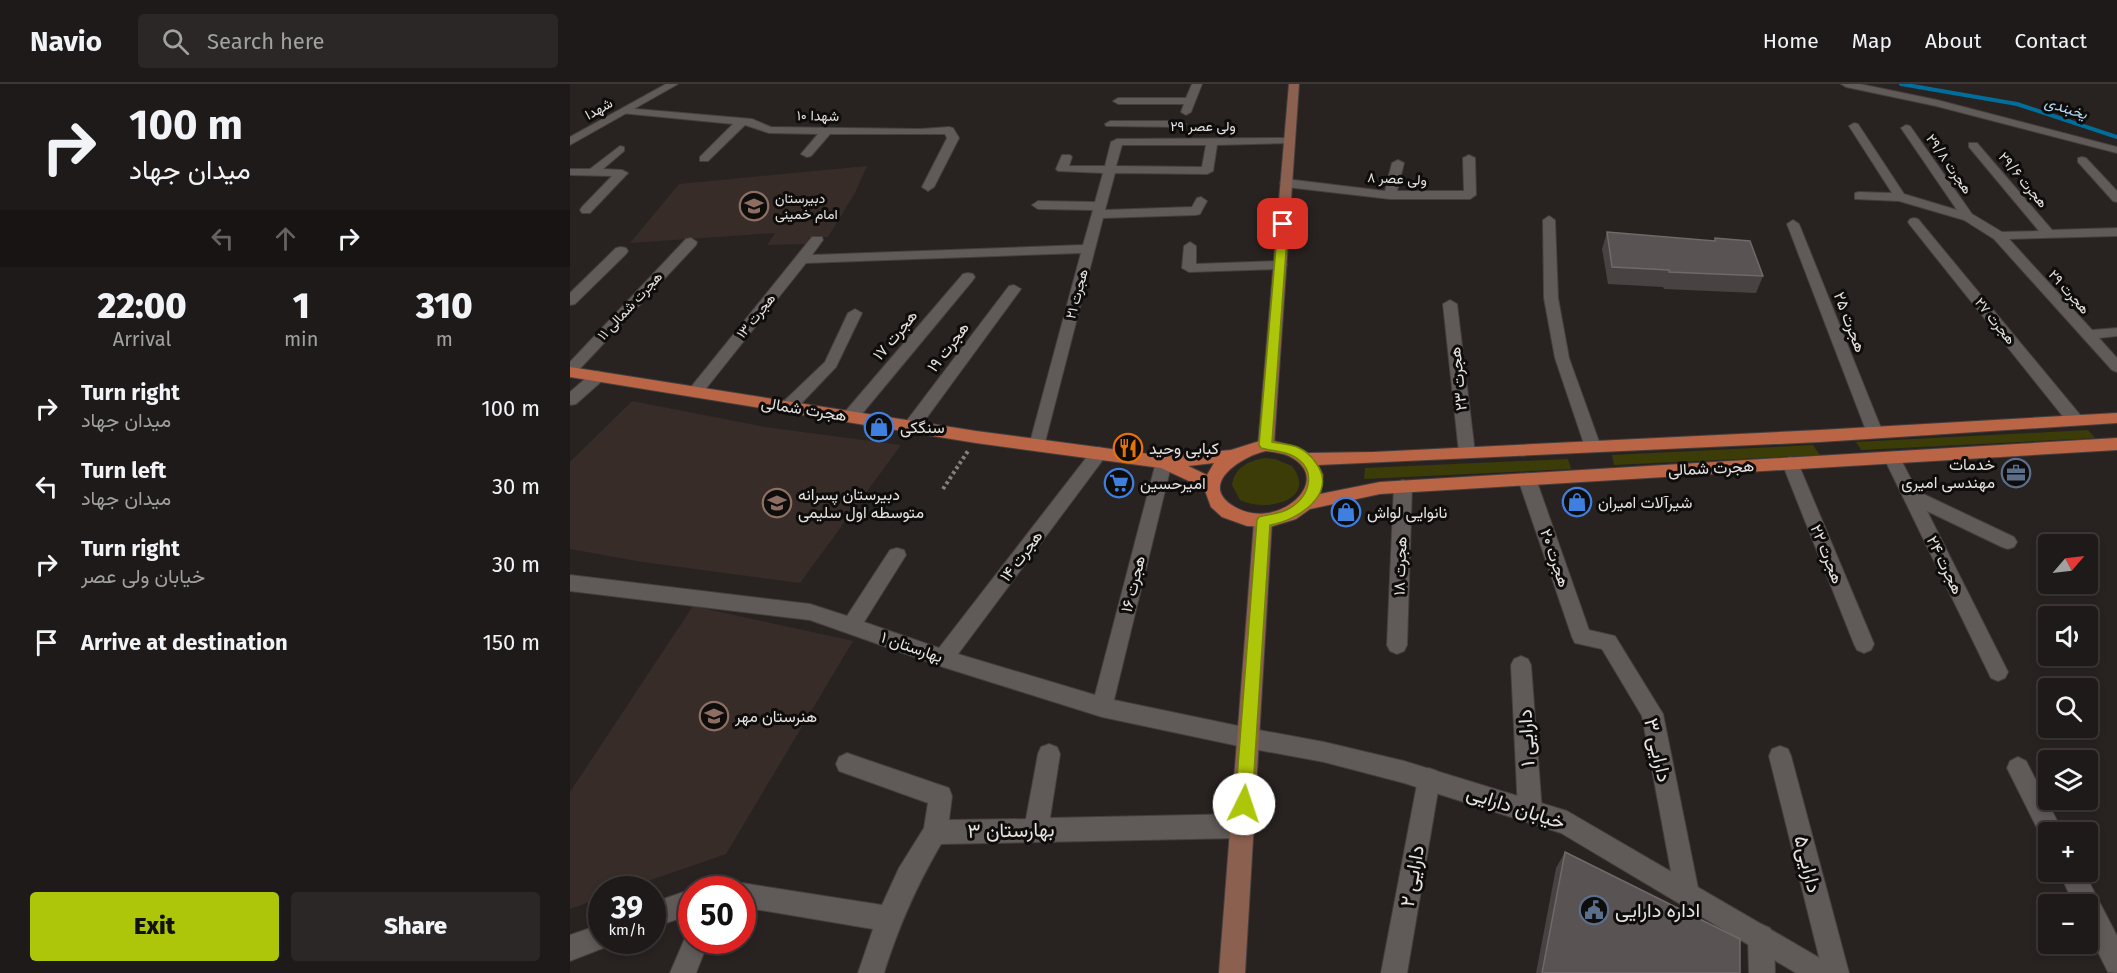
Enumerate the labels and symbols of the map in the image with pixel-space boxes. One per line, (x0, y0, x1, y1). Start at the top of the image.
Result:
water label: یخبندی (2042, 93, 2090, 123)
street label: شهدا (582, 95, 616, 123)
street label: شهدا ۱۰ (797, 107, 839, 125)
street label: ولی عصر ۲۹ (1170, 118, 1236, 135)
street label: هجرت ۲۹/۸ (1922, 131, 1976, 197)
street label: هجرت ۲۹/۶ (1995, 149, 2051, 212)
street label: ولی عصر ۸ (1367, 169, 1427, 189)
school or university icon: دبیرستان امام خمینی (738, 190, 770, 222)
place label: دبیرستان امام خمینی (775, 190, 838, 223)
pin (1257, 198, 1308, 249)
street label: هجرت ۲۹ (2045, 266, 2093, 318)
street label: هجرت ۲۱ (1062, 267, 1092, 321)
street label: هجرت شمالی ۱۱ (594, 268, 666, 344)
street label: هجرت ۲۵ (1829, 289, 1870, 355)
street label: هجرت ۱۳ (733, 290, 779, 342)
street label: هجرت ۲۷ (1971, 294, 2019, 348)
street label: هجرت ۱۷ (869, 306, 922, 364)
street label: هجرت ۱۹ (923, 318, 974, 376)
street label: هجرت ۲۳ (1445, 346, 1472, 412)
street label: هجرت شمالی (760, 393, 848, 426)
shop icon: سنگکی (863, 411, 895, 443)
place label: سنگکی (900, 418, 945, 438)
restaurant icon: کبابی وحید (1112, 432, 1144, 464)
place label: کبابی وحید (1149, 439, 1219, 459)
place label: خدمات مهندسی امیری (1901, 455, 1995, 493)
street label: هجرت شمالی (1667, 456, 1755, 481)
office icon: خدمات مهندسی امیری (2000, 457, 2032, 489)
supermarket icon: امیرحسین (1103, 467, 1135, 499)
place label: امیرحسین (1140, 474, 1206, 494)
place label: دبیرستان پسرانه متوسطه اول سلیمی (798, 485, 924, 523)
shop icon: شیرآلات امیران (1561, 486, 1593, 518)
school or university icon: دبیرستان پسرانه متوسطه اول سلیمی (761, 487, 793, 519)
place label: شیرآلات امیران (1598, 493, 1692, 513)
shop icon: نانوایی لواش (1330, 496, 1362, 528)
place label: نانوایی لواش (1367, 503, 1447, 523)
street label: هجرت ۲۲ (1806, 522, 1847, 587)
street label: هجرت ۲۰ (1535, 526, 1574, 590)
street label: هجرت ۱۴ (996, 527, 1047, 586)
street label: هجرت ۲۴ (1922, 533, 1967, 598)
north arrow (2038, 534, 2098, 594)
street label: هجرت ۱۸ (1389, 536, 1412, 596)
street label: هجرت ۱۶ (1117, 554, 1150, 614)
street label: بهارستان ۱ (878, 628, 945, 667)
school or university icon: هنرستان مهر (698, 700, 730, 732)
place label: هنرستان مهر (734, 707, 817, 727)
street label: دارایی ۱ (1513, 709, 1540, 767)
street label: دارایی ۳ (1638, 716, 1677, 784)
position arrow (1212, 772, 1276, 836)
street label: خیابان دارایی (1463, 780, 1568, 835)
street label: بهارستان ۳ (967, 817, 1055, 844)
street label: دارایی۵ (1788, 833, 1827, 895)
street label: دارایی ۲ (1395, 843, 1430, 909)
speed limit sign: 50 (678, 876, 756, 954)
public building icon: اداره دارایی (1578, 894, 1610, 926)
place label: اداره دارایی (1615, 898, 1700, 923)

